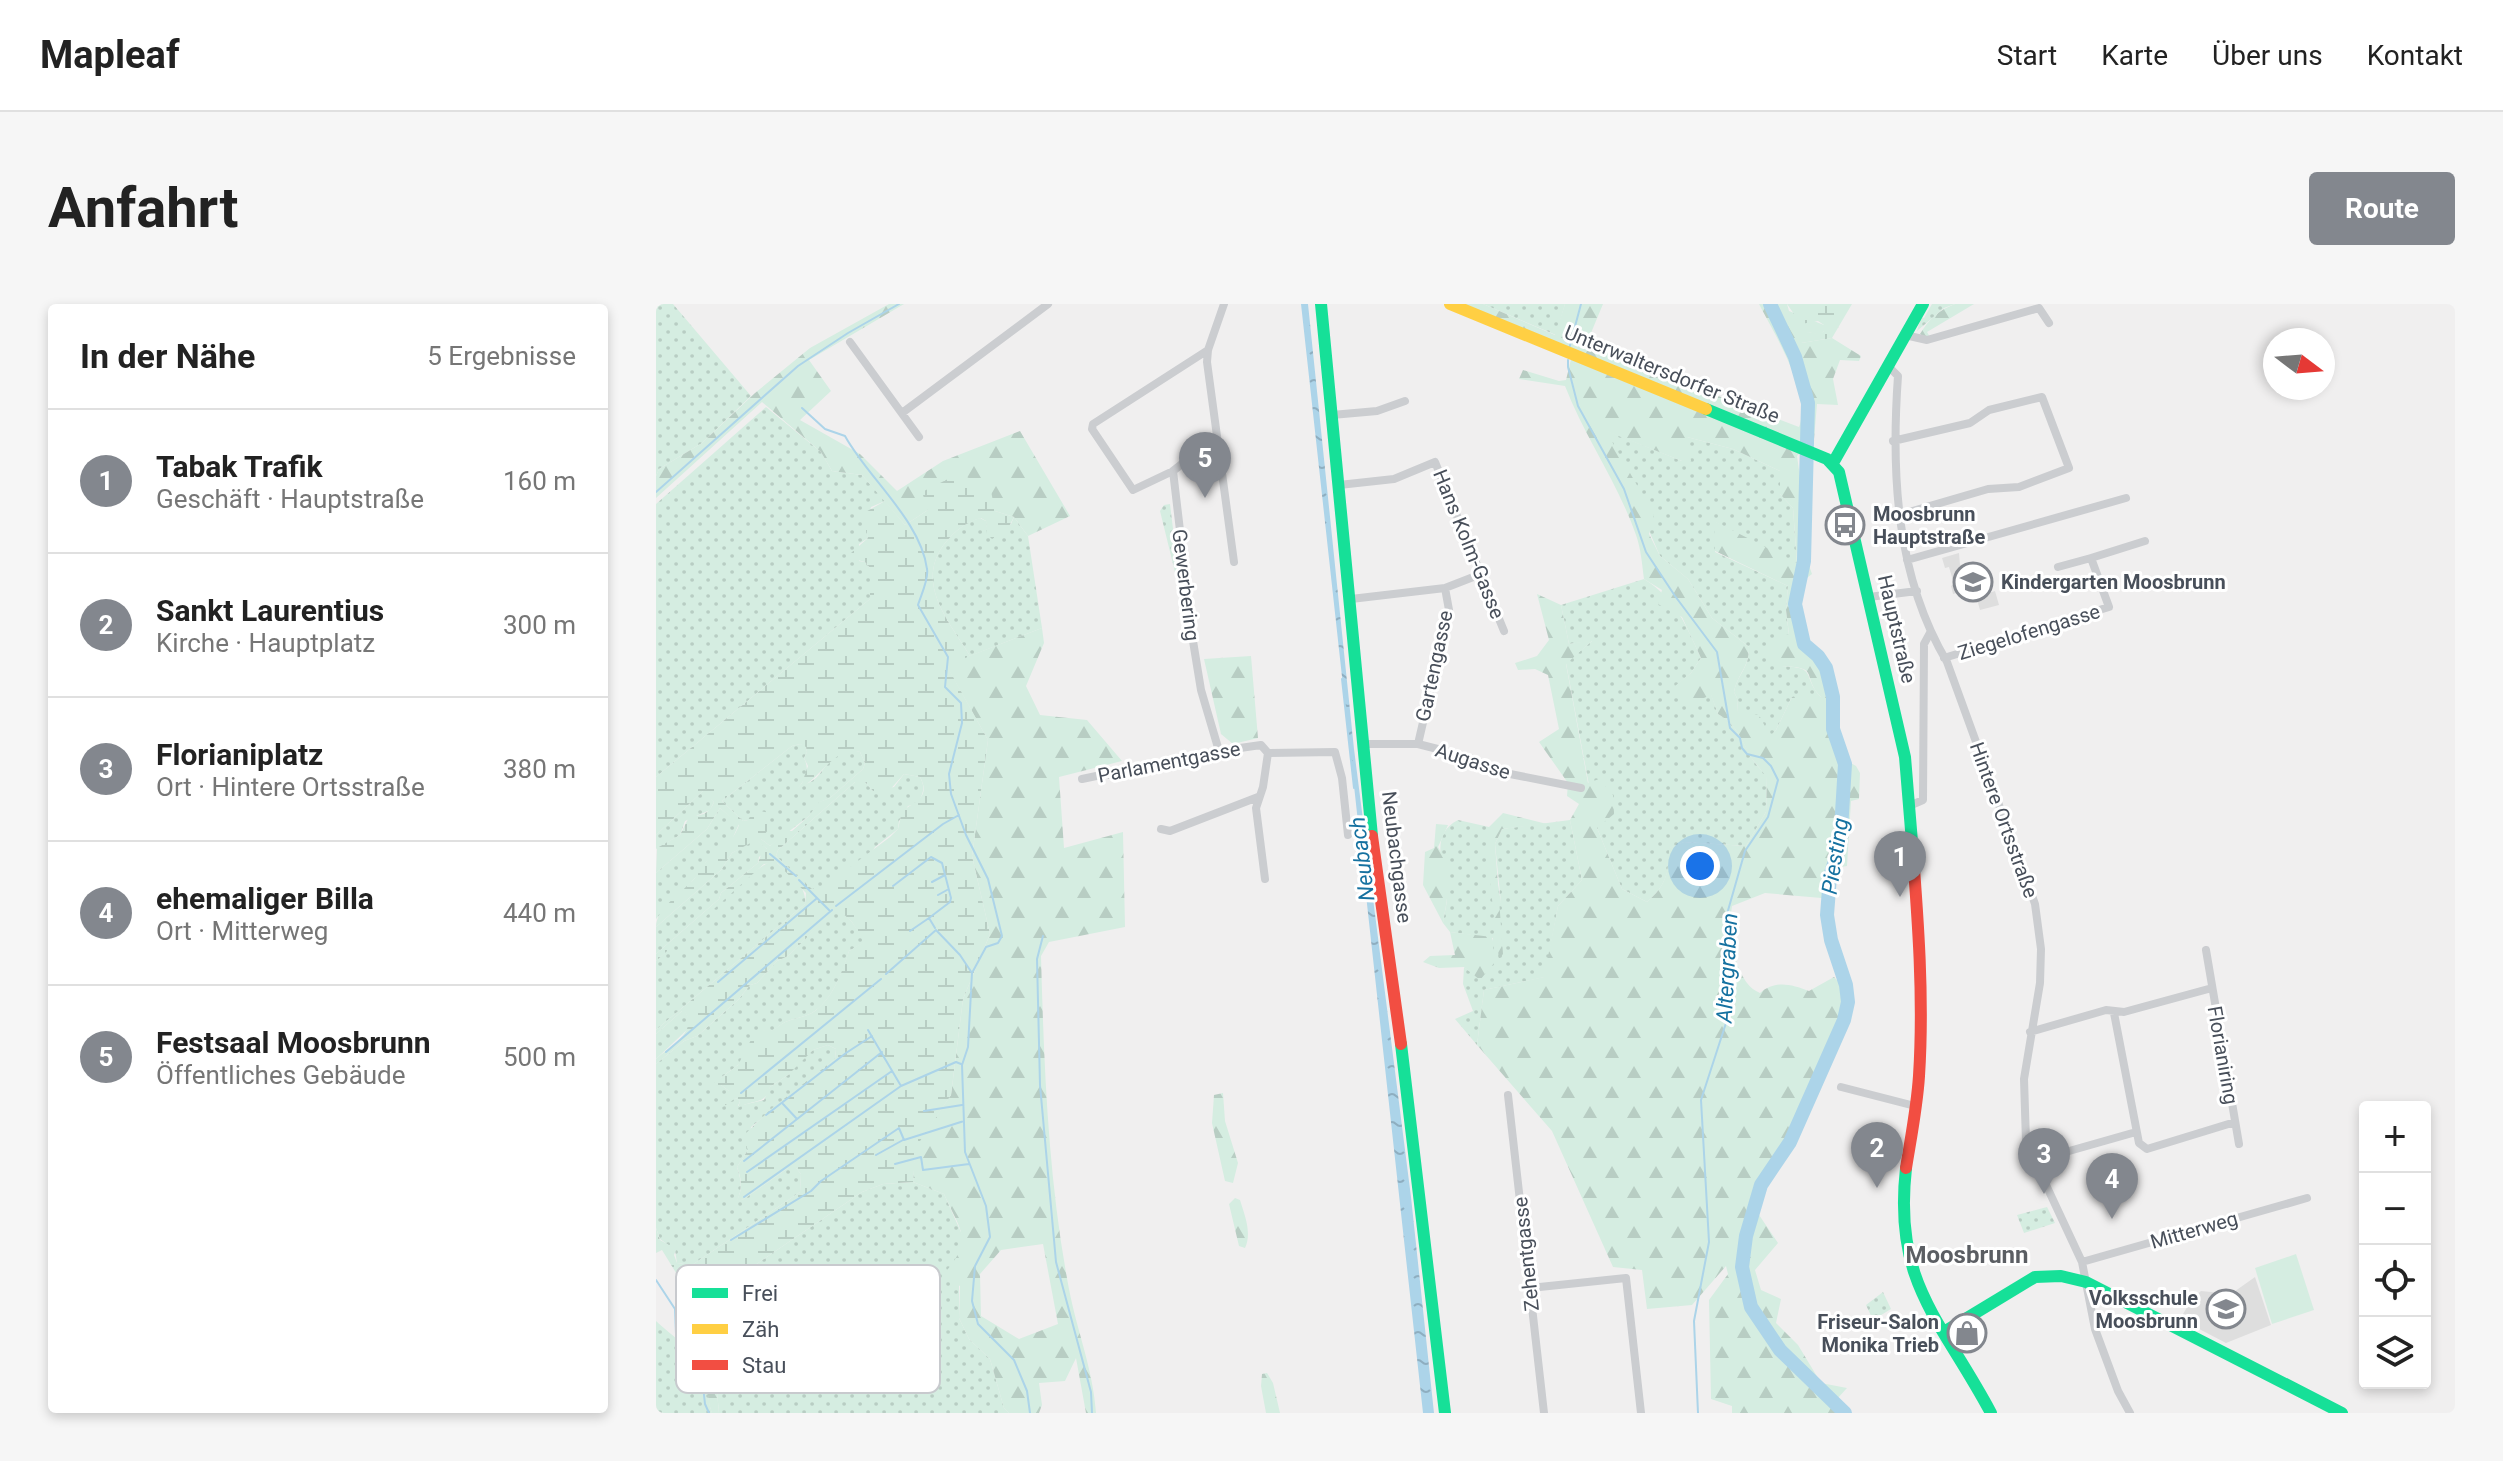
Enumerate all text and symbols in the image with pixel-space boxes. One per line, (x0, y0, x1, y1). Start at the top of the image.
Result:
text: Mapleaf (40, 33, 180, 77)
text: Start (1997, 39, 2057, 72)
text: Karte (2101, 39, 2168, 72)
text: Über uns (2212, 39, 2323, 72)
text: Kontakt (2367, 39, 2463, 72)
button: Route (2309, 172, 2455, 245)
text: Anfahrt (48, 175, 238, 241)
street label: Unterwaltersdorfer Straße (1561, 320, 1783, 428)
north arrow (2263, 328, 2335, 400)
text: In der Nähe (80, 336, 255, 376)
text: 5 Ergebnisse (427, 341, 576, 371)
pin: 5 (1179, 432, 1231, 498)
text: Tabak Trafik (156, 449, 323, 484)
text: 1 (99, 466, 113, 496)
text: 160 m (503, 466, 576, 496)
street label: Hans Kolm-Gasse (1428, 466, 1510, 622)
text: Geschäft · Hauptstraße (156, 484, 424, 514)
place label: Moosbrunn Hauptstraße (1873, 502, 1985, 549)
bus stop icon: Moosbrunn Hauptstraße (1824, 504, 1866, 546)
street label: Gewerbering (1167, 528, 1205, 642)
school or university icon: Kindergarten Moosbrunn (1952, 561, 1994, 603)
place label: Kindergarten Moosbrunn (2001, 570, 2226, 594)
street label: Hauptstraße (1873, 572, 1921, 686)
text: Sankt Laurentius (156, 593, 384, 628)
street label: Ziegelofengasse (1955, 599, 2103, 665)
street label: Gartengasse (1410, 608, 1458, 724)
text: 2 (99, 610, 113, 640)
text: 300 m (503, 610, 576, 640)
text: Kirche · Hauptplatz (156, 628, 375, 658)
street label: Parlamentgasse (1096, 736, 1242, 788)
text: Florianiplatz (156, 737, 323, 772)
street label: Augasse (1433, 738, 1513, 784)
street label: Hintere Ortsstraße (1965, 739, 2043, 901)
text: 3 (99, 754, 113, 784)
text: 380 m (503, 754, 576, 784)
text: Ort · Hintere Ortsstraße (156, 772, 425, 802)
street label: Neubachgasse (1377, 790, 1417, 924)
water label: Neubach (1344, 815, 1380, 903)
water label: Piesting (1817, 816, 1853, 896)
pin: 1 (1874, 831, 1926, 897)
your location (1680, 846, 1720, 886)
text: ehemaliger Billa (156, 881, 374, 916)
text: 4 (99, 898, 113, 928)
text: 440 m (503, 898, 576, 928)
water label: Altergraben (1712, 912, 1742, 1025)
text: Ort · Mitterweg (156, 916, 328, 946)
street label: Florianiring (2203, 1004, 2243, 1106)
text: Festsaal Moosbrunn (156, 1025, 431, 1060)
text: 5 (99, 1042, 113, 1072)
text: 500 m (503, 1042, 576, 1072)
text: Öffentliches Gebäude (156, 1060, 406, 1090)
map controls (2359, 1101, 2431, 1389)
button: + (2359, 1101, 2431, 1173)
pin: 2 (1851, 1122, 1903, 1188)
pin: 3 (2018, 1128, 2070, 1194)
pin: 4 (2086, 1153, 2138, 1219)
button: − (2359, 1173, 2431, 1245)
street label: Zehentgasse (1508, 1196, 1544, 1312)
street label: Mitterweg (2148, 1206, 2240, 1254)
district label: Moosbrunn (1905, 1241, 2029, 1269)
button: locate (2359, 1245, 2431, 1317)
legend (676, 1265, 940, 1393)
text: Frei (742, 1281, 778, 1306)
place label: Volksschule Moosbrunn (2089, 1286, 2198, 1333)
school or university icon: Volksschule Moosbrunn (2205, 1288, 2247, 1330)
place label: Friseur-Salon Monika Trieb (1817, 1310, 1939, 1357)
shop icon: Friseur-Salon Monika Trieb (1946, 1312, 1988, 1354)
text: Zäh (742, 1317, 779, 1342)
button: layers (2359, 1317, 2431, 1389)
text: Stau (742, 1353, 786, 1378)

